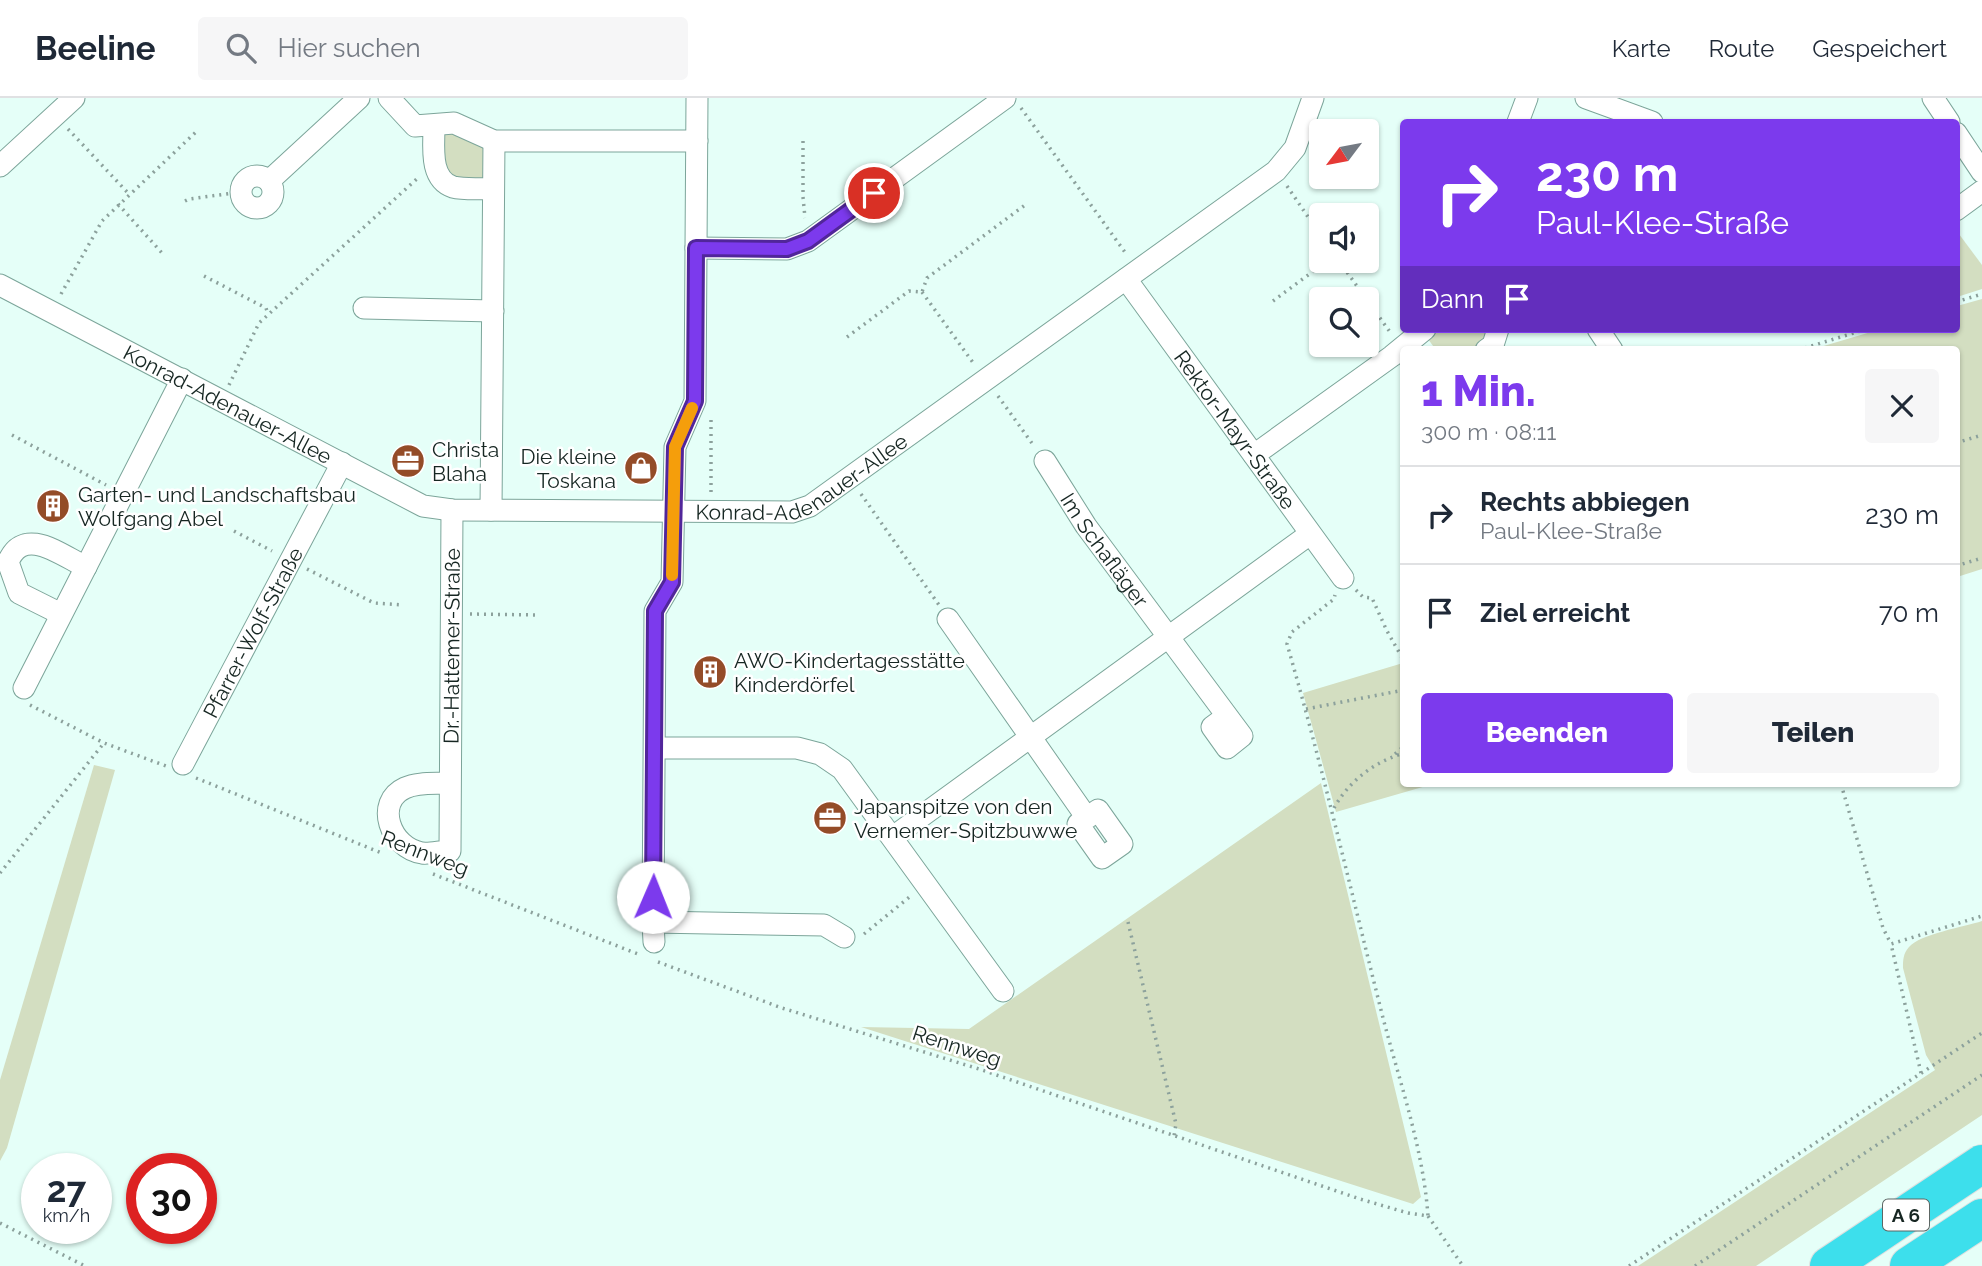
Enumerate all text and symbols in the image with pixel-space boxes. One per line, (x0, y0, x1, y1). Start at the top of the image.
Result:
search box (198, 17, 688, 80)
text: Beeline (35, 29, 156, 68)
icon: search (222, 29, 260, 67)
text: Hier suchen (278, 33, 421, 63)
text: Karte (1612, 34, 1671, 63)
text: Route (1709, 34, 1774, 63)
text: Gespeichert (1812, 34, 1947, 63)
north arrow (1309, 119, 1379, 189)
map controls (1309, 119, 1379, 357)
text: 230 m (1536, 145, 1678, 202)
icon: right (1421, 147, 1512, 238)
pin (844, 163, 904, 223)
icon: arrive (855, 174, 893, 212)
button: sound (1309, 203, 1379, 273)
text: Paul-Klee-Straße (1536, 204, 1789, 241)
icon: arrive (1498, 280, 1536, 318)
text: Dann (1421, 284, 1484, 314)
button: search (1309, 287, 1379, 357)
street label: Konrad-Adenauer-Allee (119, 339, 336, 469)
street label: Rektor-Mayr-Straße (1169, 345, 1301, 514)
text: 1 Min. (1421, 367, 1536, 416)
button: close (1865, 369, 1939, 443)
text: 300 m · 08:11 (1421, 418, 1556, 445)
street label: Konrad-Adenauer-Allee (696, 428, 912, 525)
place label: Christa Blaha (432, 437, 499, 486)
office icon: Christa Blaha (389, 442, 427, 480)
place label: Die kleine Toskana (520, 444, 616, 493)
shop icon: Die kleine Toskana (622, 449, 660, 487)
place label: Garten- und Landschaftsbau Wolfgang Abel (78, 482, 356, 531)
building icon: Garten- und Landschaftsbau Wolfgang Abel (34, 487, 72, 525)
text: Rechts abbiegen (1480, 487, 1690, 517)
street label: Im Schafläger (1056, 488, 1154, 612)
icon: right (1421, 496, 1459, 534)
text: 230 m (1865, 500, 1939, 530)
text: Paul-Klee-Straße (1480, 517, 1662, 544)
street label: Pfarrer-Wolf-Straße (197, 543, 308, 722)
street label: Dr.-Hattemer-Straße (438, 548, 464, 744)
icon: arrive (1421, 594, 1459, 632)
text: Ziel erreicht (1480, 598, 1630, 628)
text: 70 m (1879, 598, 1939, 628)
place label: AWO-Kindertagesstätte Kinderdörfel (734, 648, 965, 697)
building icon: AWO-Kindertagesstätte Kinderdörfel (691, 653, 729, 691)
button: Beenden (1421, 693, 1673, 773)
button: Teilen (1687, 693, 1939, 773)
place label: Japanspitze von den Vernemer-Spitzbuwwe (854, 794, 1077, 843)
office icon: Japanspitze von den Vernemer-Spitzbuwwe (811, 799, 849, 837)
street label: Rennweg (378, 825, 472, 881)
position arrow (616, 860, 690, 934)
street label: Rennweg (909, 1020, 1005, 1072)
speed limit sign: 30 (126, 1153, 217, 1244)
text: 27 (47, 1169, 86, 1210)
road number: A 6 (1883, 1200, 1929, 1231)
text: km/h (43, 1205, 90, 1226)

